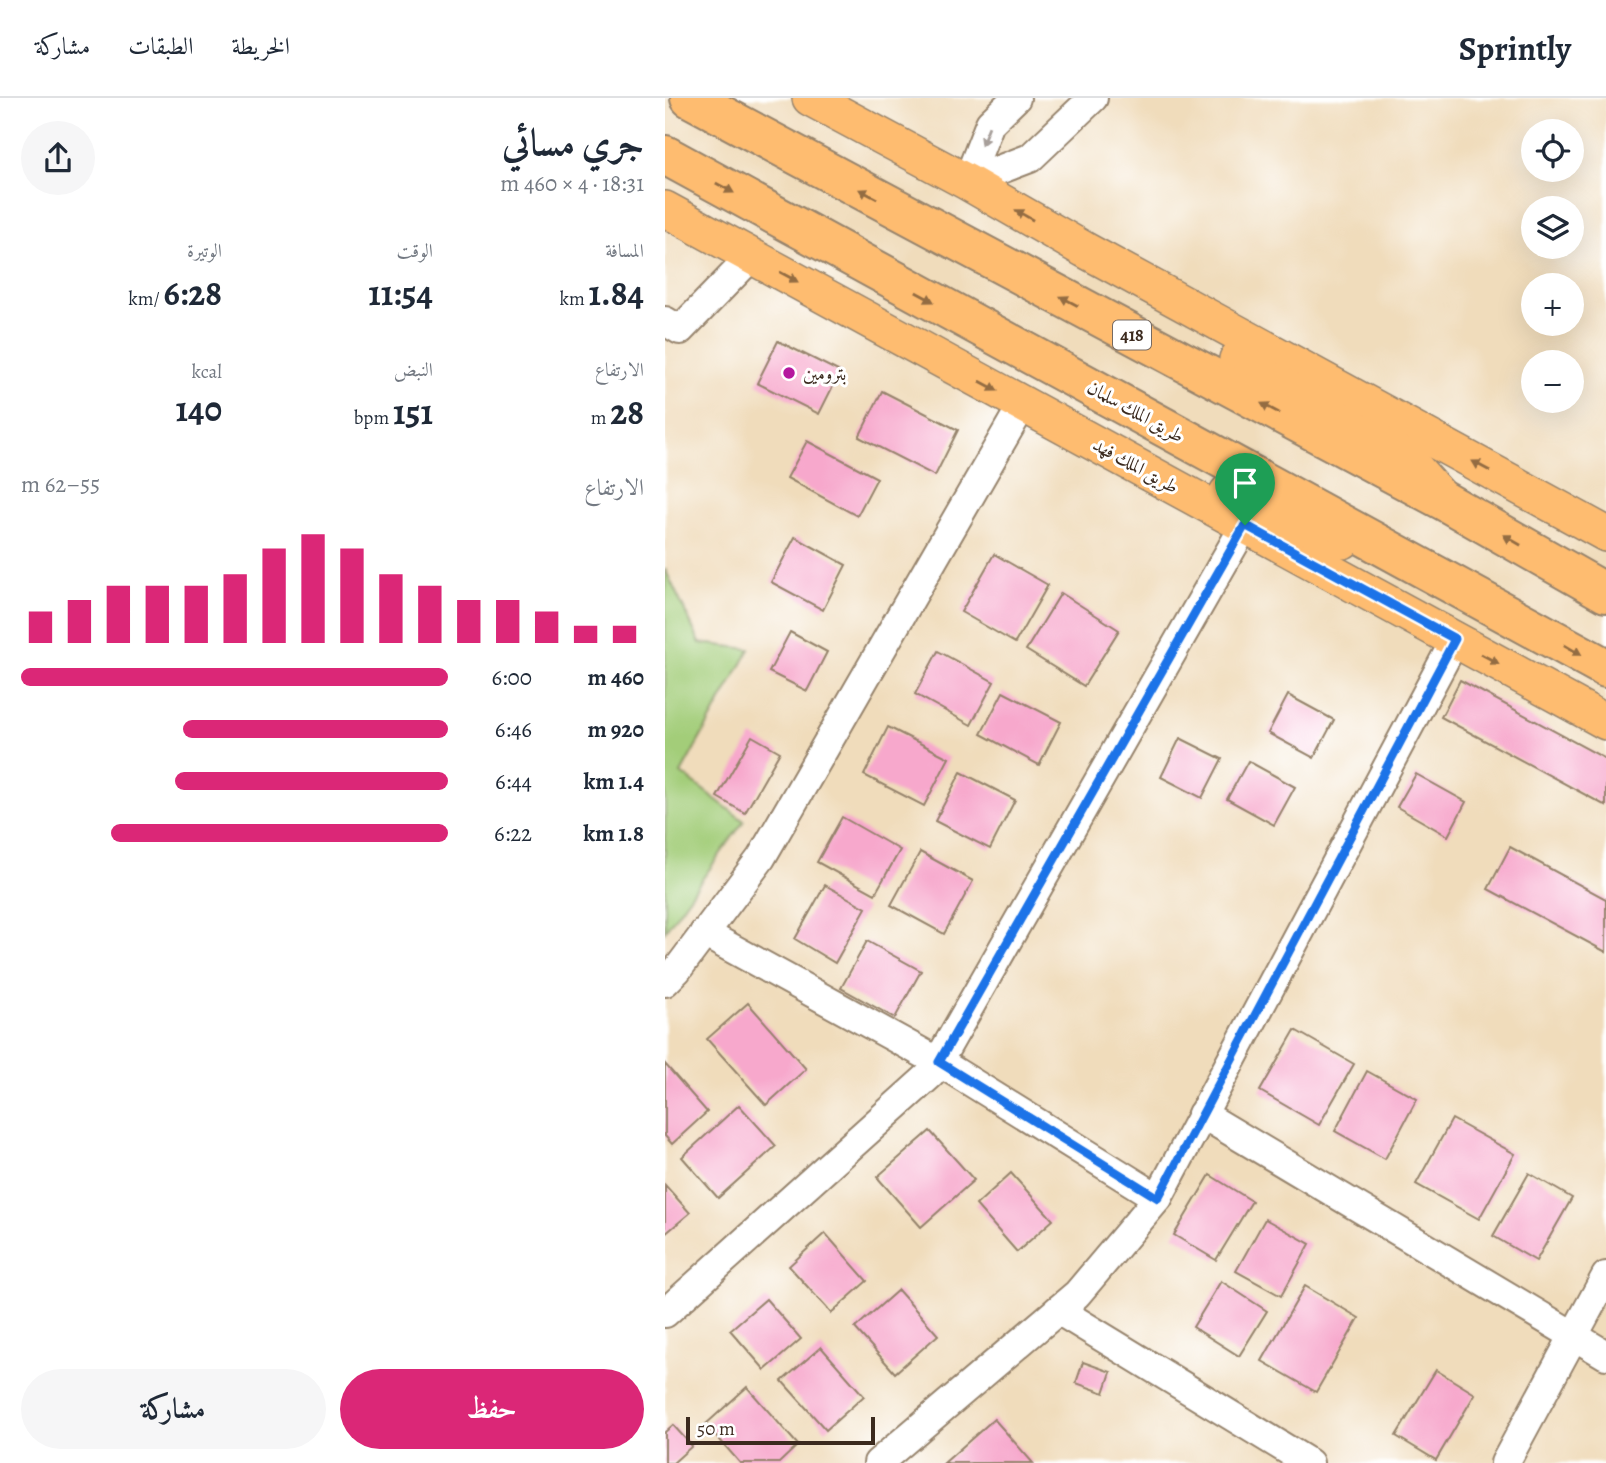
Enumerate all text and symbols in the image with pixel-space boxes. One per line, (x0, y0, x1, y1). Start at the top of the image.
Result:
text: Sprintly (1459, 26, 1571, 71)
text: مشاركة (35, 30, 90, 62)
text: الطبقات (128, 30, 194, 62)
text: الخريطة (232, 30, 290, 62)
text: جري مسائي (502, 116, 644, 168)
map controls (1521, 119, 1584, 413)
button: locate (1521, 119, 1584, 182)
button: share (21, 121, 95, 195)
one-way arrow (980, 126, 991, 147)
text: 18:31 · 4 × 460 m (500, 168, 644, 199)
one-way arrow (715, 182, 735, 194)
one-way arrow (858, 188, 878, 200)
button: layers (1521, 196, 1584, 259)
one-way arrow (1015, 209, 1034, 221)
text: الوتيرة (187, 238, 222, 264)
text: الوقت (397, 238, 433, 264)
text: المسافة (605, 238, 644, 264)
text: 6:28 (164, 269, 222, 317)
text: 11:54 (368, 269, 433, 317)
text: 1.84 (589, 269, 644, 317)
one-way arrow (780, 271, 799, 283)
button: + (1521, 273, 1584, 336)
text: /km (128, 286, 164, 312)
text: km (560, 286, 589, 312)
one-way arrow (915, 291, 935, 303)
one-way arrow (1059, 295, 1079, 307)
road number: 418 (1113, 320, 1151, 349)
button: − (1521, 350, 1584, 413)
text: النبض (394, 357, 433, 383)
text: الارتفاع (595, 357, 644, 383)
text: kcal (192, 359, 222, 385)
place label: بترومين (803, 361, 846, 387)
marker: بترومين (781, 365, 797, 381)
street label: طريق الملك سلمان (1082, 374, 1189, 449)
one-way arrow (979, 380, 999, 392)
text: 140 (175, 385, 222, 433)
text: 151 (393, 388, 433, 436)
text: 28 (610, 388, 644, 436)
one-way arrow (1260, 402, 1279, 414)
text: bpm (354, 405, 393, 431)
text: m (591, 405, 610, 431)
street label: طريق الملك فهد (1088, 432, 1183, 500)
pin (1215, 453, 1275, 525)
one-way arrow (1472, 460, 1491, 472)
icon: arrive (1226, 464, 1264, 502)
text: 55–62 m (21, 469, 100, 500)
text: الارتفاع (584, 472, 644, 503)
one-way arrow (1503, 534, 1522, 546)
one-way arrow (1563, 643, 1582, 656)
one-way arrow (1480, 653, 1500, 665)
text: 6:00 (491, 662, 532, 693)
text: 460 m (588, 662, 644, 693)
text: 6:46 (495, 714, 532, 745)
text: 920 m (587, 714, 644, 745)
text: 6:44 (495, 766, 532, 797)
text: 1.4 km (583, 766, 644, 797)
text: 6:22 (494, 818, 532, 849)
text: 1.8 km (583, 818, 644, 849)
button: مشاركة (21, 1369, 326, 1449)
button: حفظ (340, 1369, 644, 1449)
scale bar (686, 1414, 875, 1446)
text: 50 m (697, 1416, 735, 1442)

